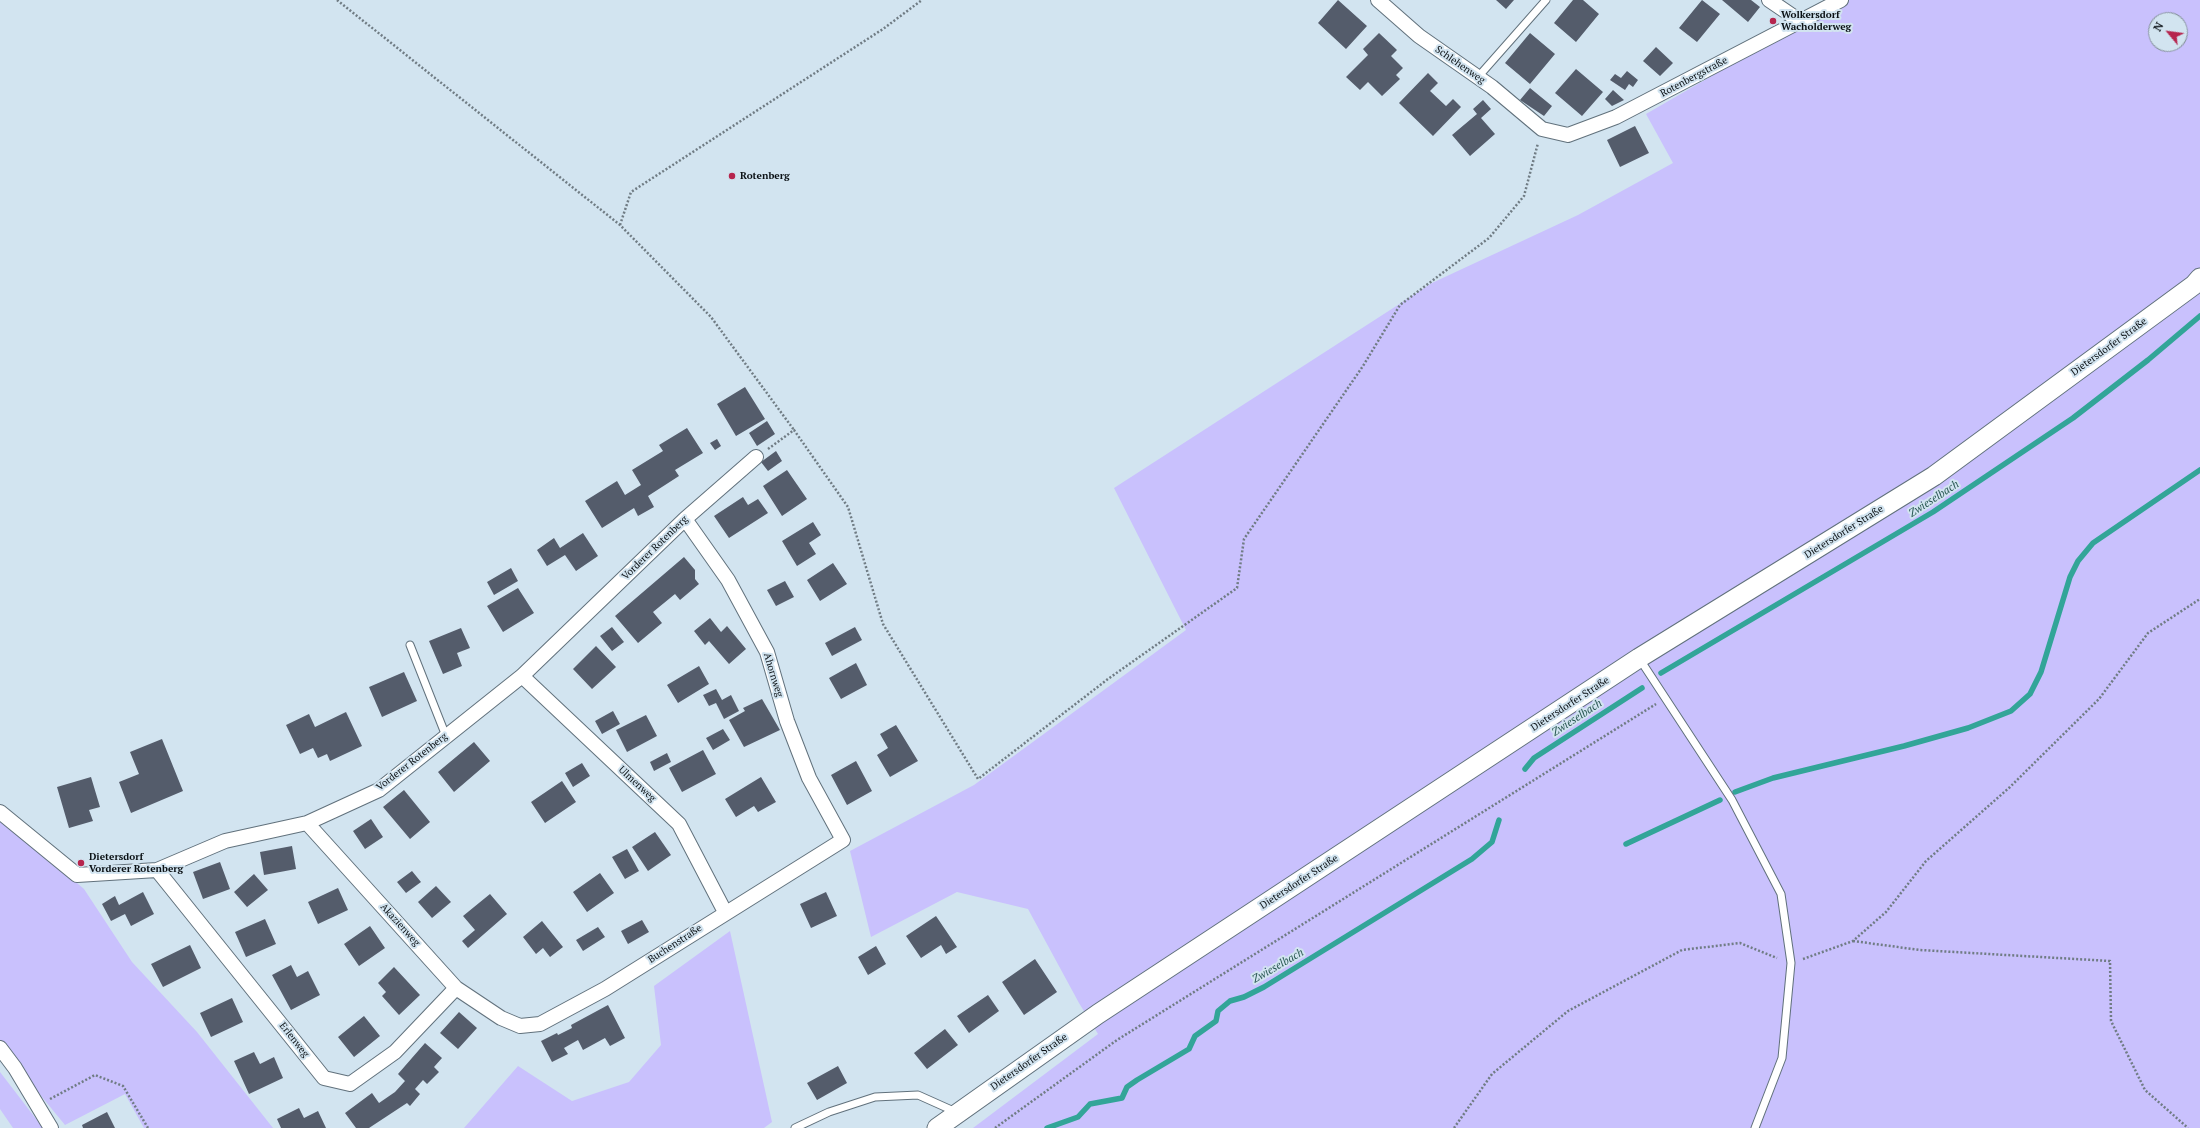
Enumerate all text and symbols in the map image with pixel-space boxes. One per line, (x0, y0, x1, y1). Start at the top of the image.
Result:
place label: Wolkersdorf Wacholderweg (1781, 9, 1851, 32)
north arrow (2148, 12, 2188, 52)
marker: Wolkersdorf Wacholderweg (1768, 16, 1778, 26)
text: N (2150, 20, 2167, 34)
street label: Schlehenweg (1433, 43, 1487, 87)
street label: Rotenbergstraße (1658, 54, 1730, 100)
place label: Rotenberg (740, 170, 790, 182)
marker: Rotenberg (727, 171, 737, 181)
street label: Dietersdorfer Straße (2069, 315, 2149, 379)
water label: Zwieselbach (1906, 478, 1962, 520)
street label: Dietersdorfer Straße (1802, 503, 1886, 561)
street label: Vorderer Rotenberg (620, 514, 690, 582)
street label: Ahornweg (761, 652, 785, 698)
street label: Dietersdorfer Straße (1529, 674, 1611, 734)
water label: Zwieselbach (1549, 697, 1605, 739)
street label: Vorderer Rotenberg (374, 731, 450, 793)
street label: Ulmenweg (616, 764, 658, 804)
place label: Dietersdorf Vorderer Rotenberg (89, 851, 183, 874)
street label: Dietersdorfer Straße (1258, 852, 1340, 912)
marker: Dietersdorf Vorderer Rotenberg (76, 858, 86, 868)
street label: Akazienweg (378, 901, 422, 949)
street label: Buchenstraße (646, 922, 704, 966)
water label: Zwieselbach (1250, 946, 1306, 986)
street label: Erlenweg (277, 1020, 311, 1060)
street label: Dietersdorfer Straße (988, 1031, 1070, 1093)

